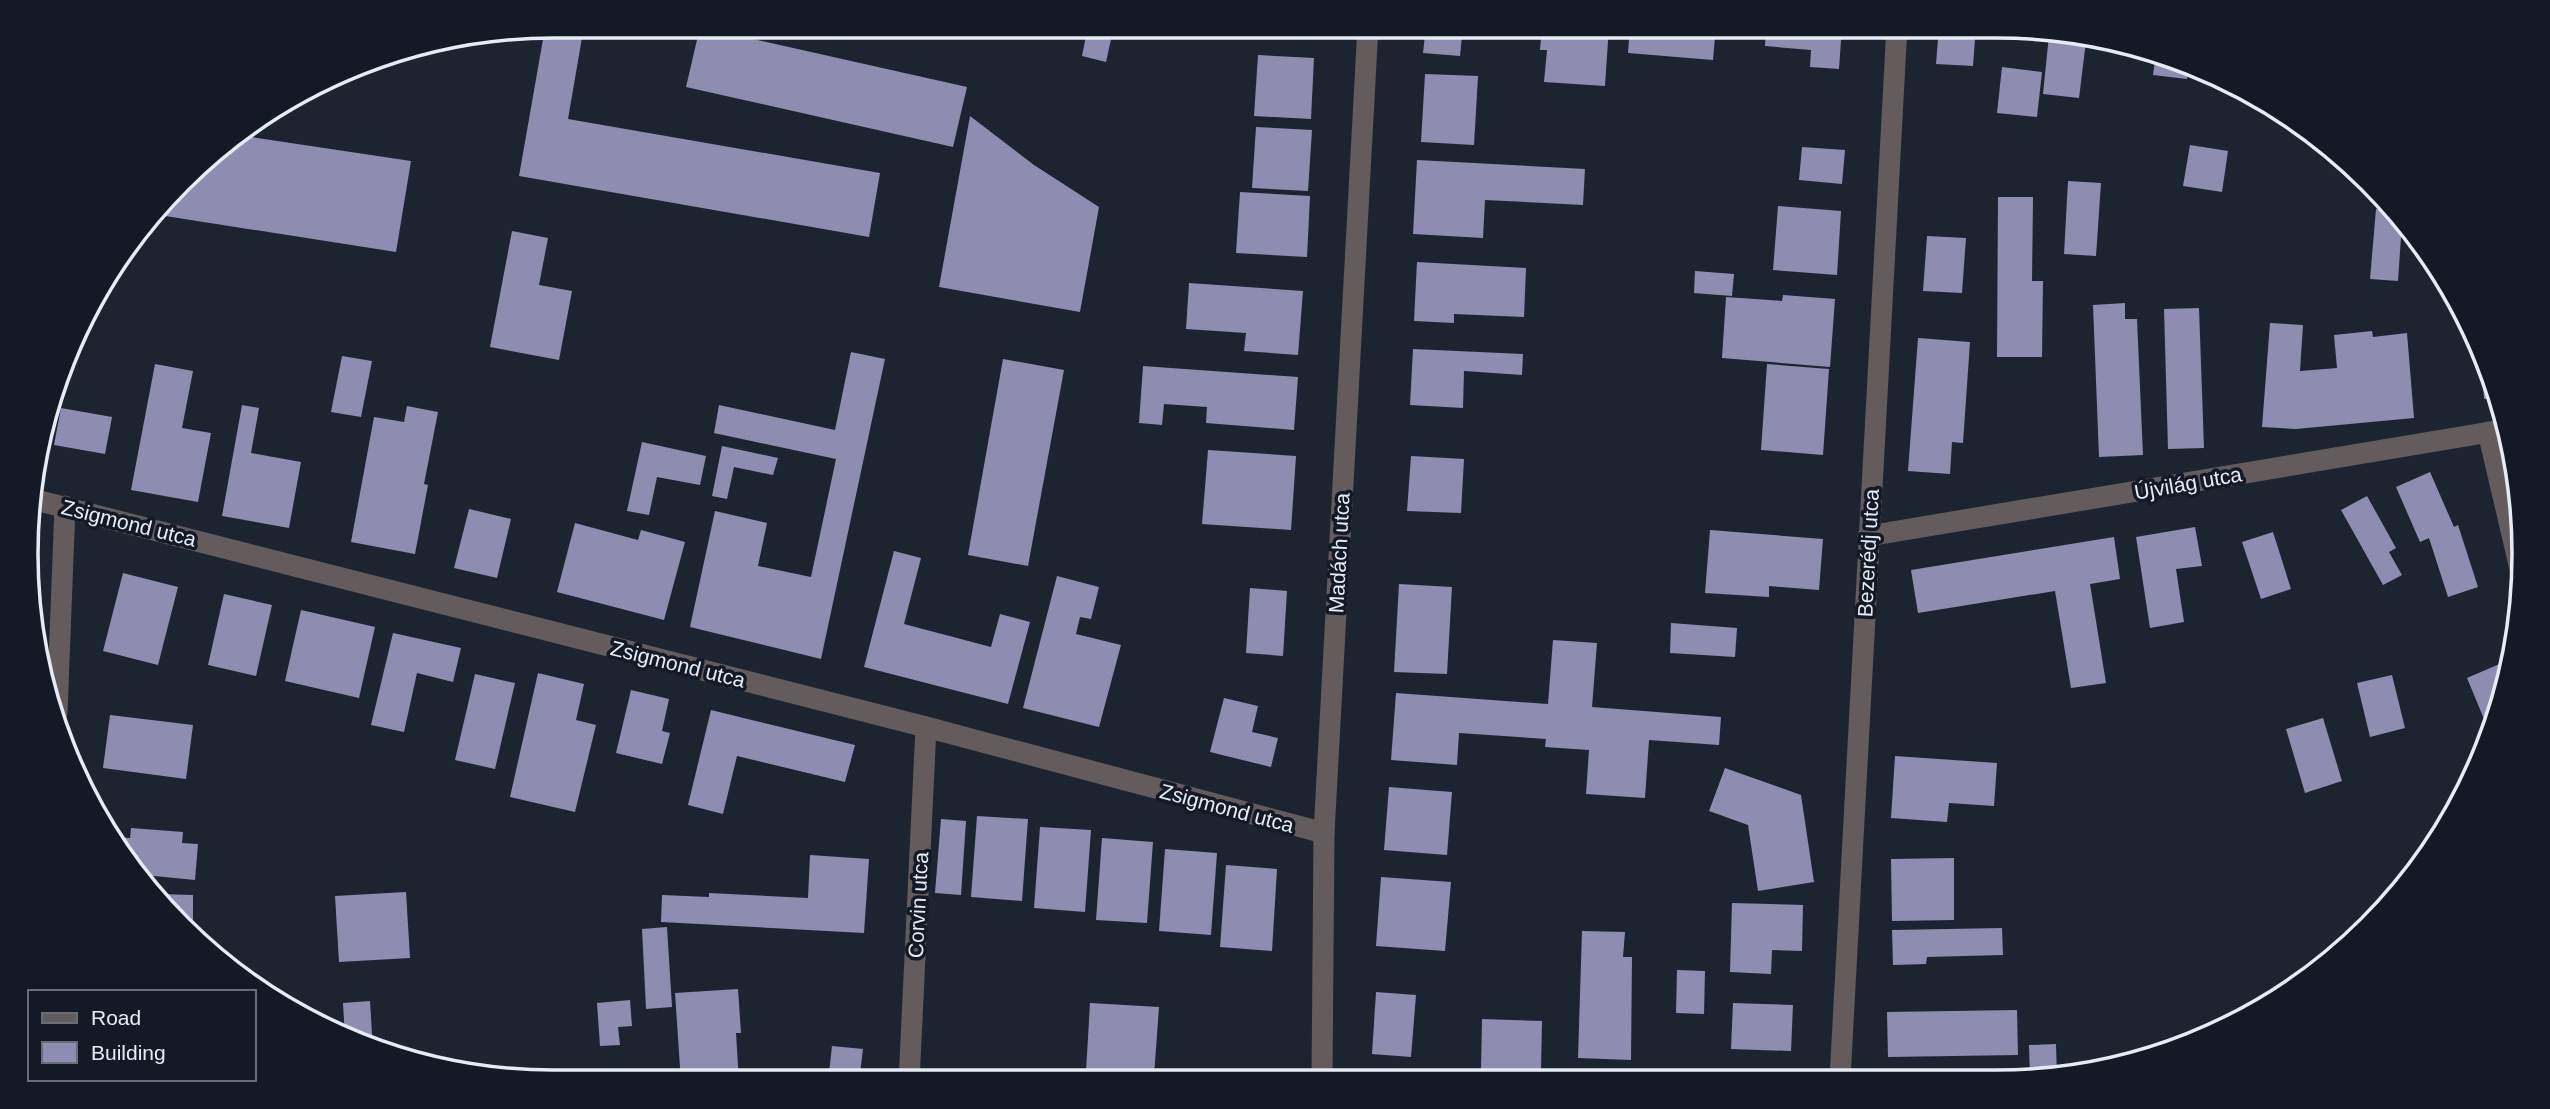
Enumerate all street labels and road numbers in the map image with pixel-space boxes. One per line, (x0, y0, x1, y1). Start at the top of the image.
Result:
street label: Újvilág utca (2133, 462, 2244, 504)
street label: Bezerédj utca (1853, 488, 1883, 618)
street label: Madách utca (1324, 492, 1354, 614)
street label: Zsigmond utca (59, 495, 199, 551)
street label: Zsigmond utca (608, 636, 748, 692)
street label: Zsigmond utca (1158, 779, 1297, 837)
street label: Corvin utca (904, 851, 932, 959)

